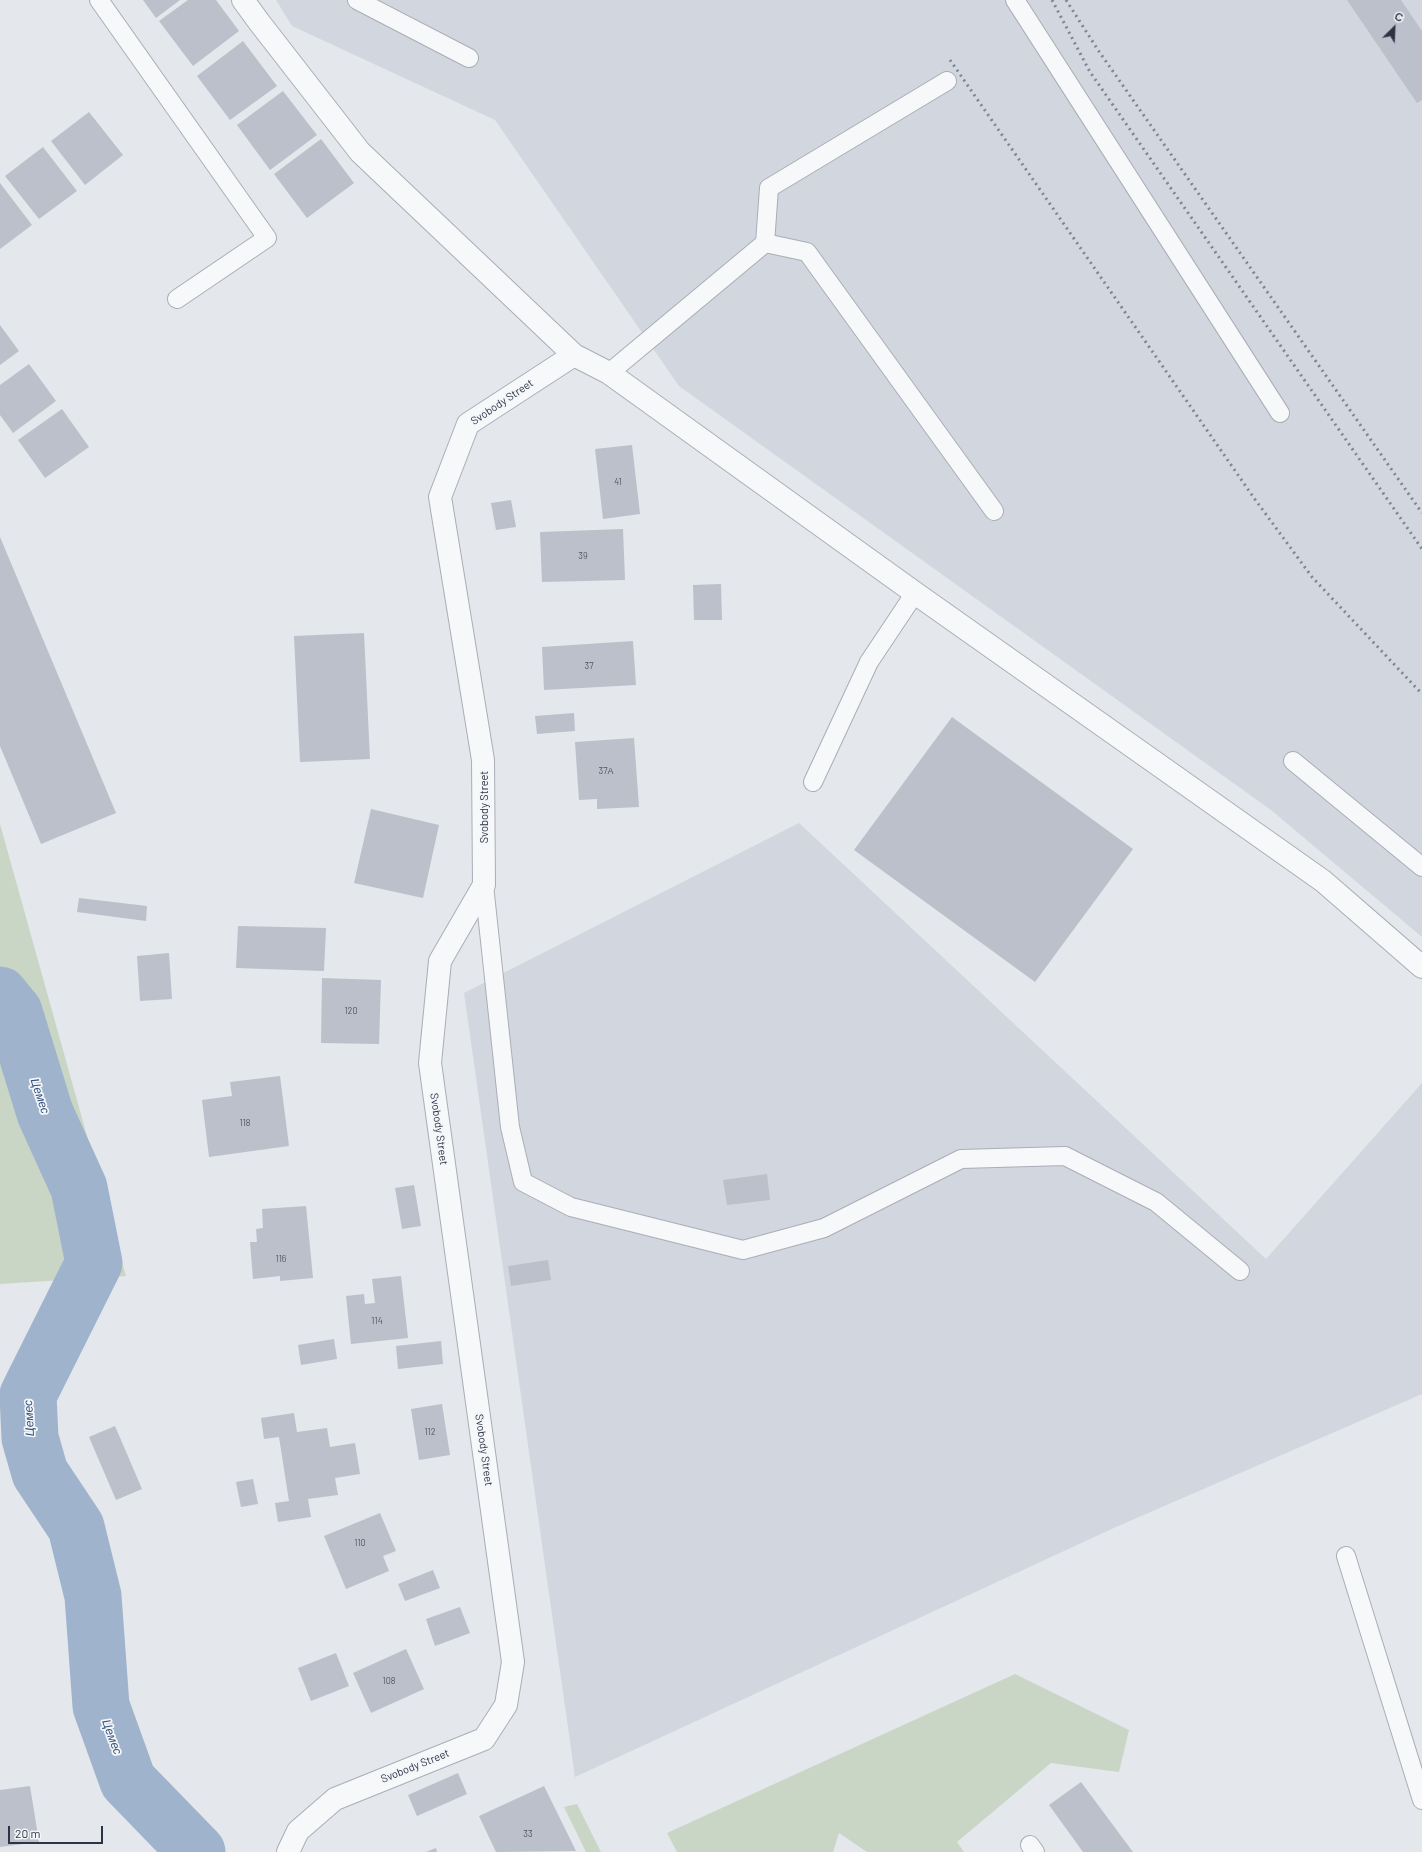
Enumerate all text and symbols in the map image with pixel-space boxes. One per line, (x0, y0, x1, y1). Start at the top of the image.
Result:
north arrow (1374, 8, 1414, 48)
text: С (1393, 9, 1405, 24)
street label: Svobody Street (468, 376, 536, 428)
house number: 41 (614, 477, 622, 487)
house number: 39 (578, 551, 588, 561)
house number: 37 (585, 661, 593, 671)
house number: 37А (599, 766, 613, 776)
street label: Svobody Street (477, 771, 491, 843)
house number: 120 (344, 1006, 358, 1016)
water label: Цемес (28, 1077, 52, 1115)
street label: Svobody Street (427, 1092, 451, 1166)
house number: 118 (239, 1118, 251, 1128)
house number: 116 (276, 1254, 286, 1264)
house number: 114 (371, 1316, 383, 1326)
water label: Цемес (21, 1400, 37, 1436)
street label: Svobody Street (472, 1413, 496, 1487)
house number: 112 (424, 1427, 436, 1437)
house number: 110 (354, 1538, 366, 1548)
house number: 108 (383, 1676, 395, 1686)
water label: Цемес (99, 1717, 125, 1757)
street label: Svobody Street (379, 1746, 451, 1786)
scale bar (10, 1818, 105, 1844)
text: 20 m (15, 1826, 41, 1840)
house number: 33 (523, 1829, 533, 1839)

